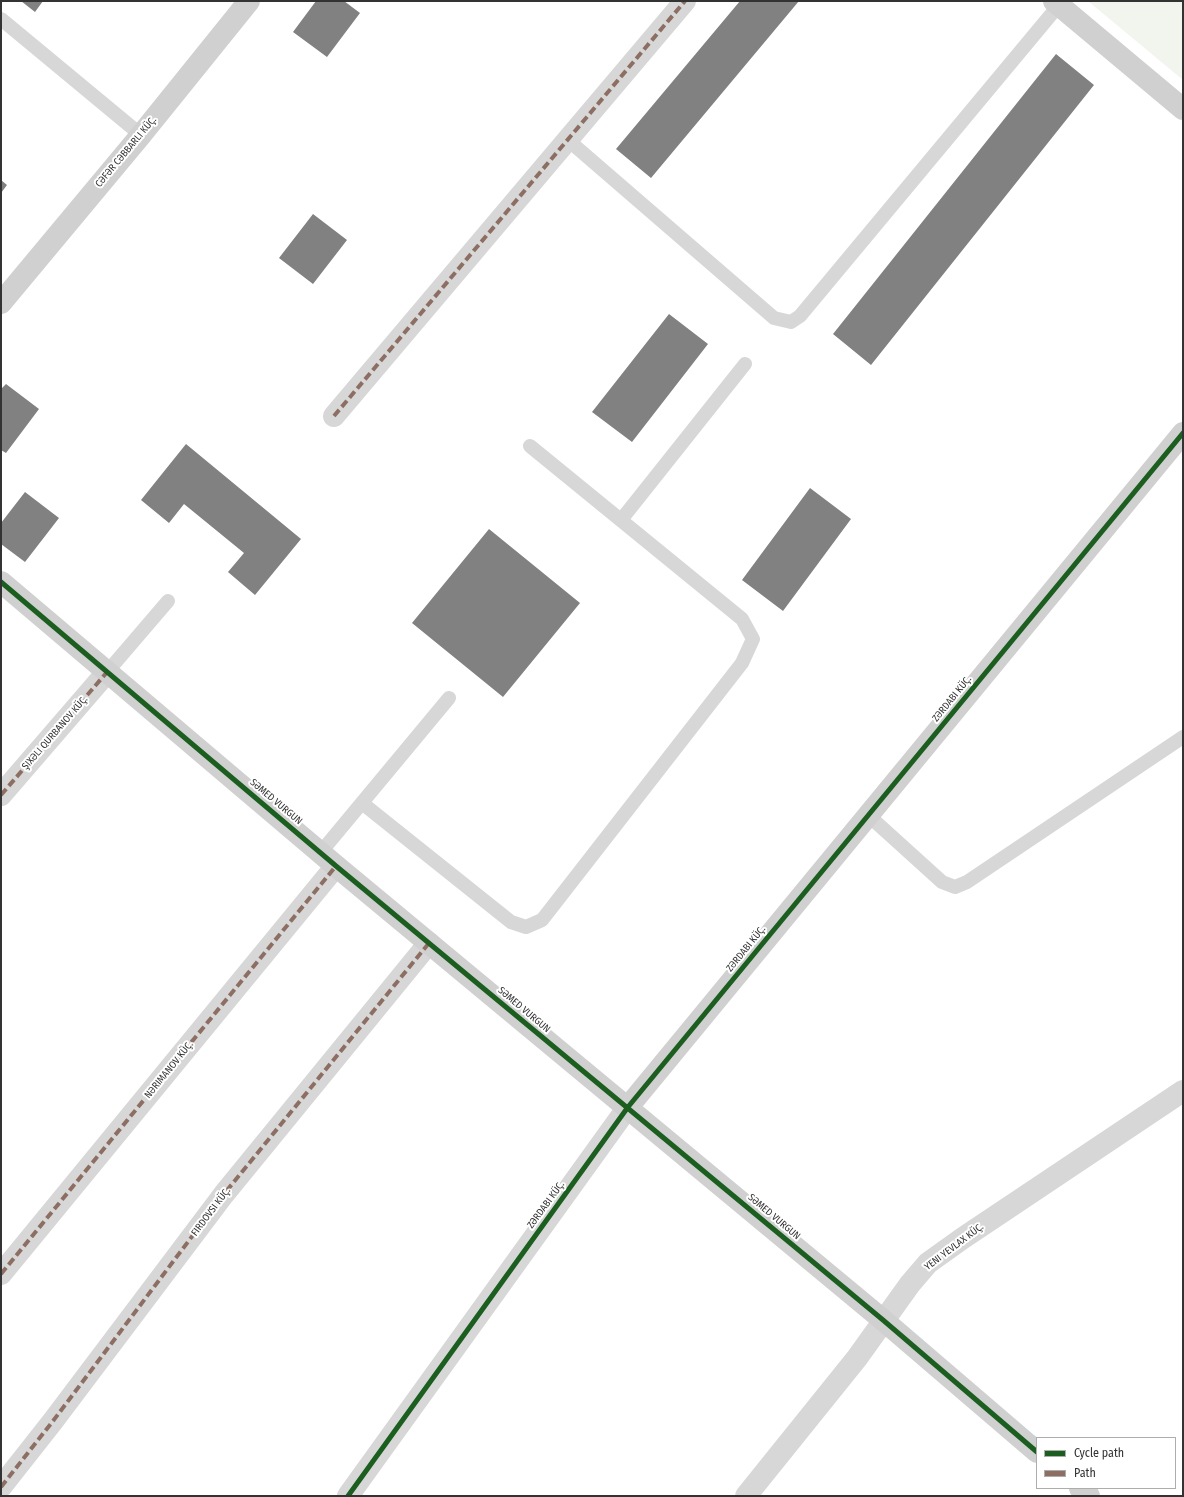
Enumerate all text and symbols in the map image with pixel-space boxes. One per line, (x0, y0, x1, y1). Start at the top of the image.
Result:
street label: CƏFƏR CƏBBARLI KÜÇ. (93, 114, 159, 190)
street label: ZƏRDABI KÜÇ. (930, 674, 974, 724)
street label: ŞIXƏLI QURBANOV KÜÇ. (20, 694, 90, 772)
street label: SƏMED VURGUN (247, 777, 305, 827)
street label: ZƏRDABI KÜÇ. (724, 924, 768, 974)
street label: SƏMED VURGUN (495, 985, 553, 1035)
street label: NƏRIMANOV KÜÇ. (142, 1039, 196, 1101)
street label: ZƏRDABI KÜÇ. (525, 1179, 567, 1231)
street label: FIRDOVSI KÜÇ. (189, 1185, 233, 1239)
street label: SƏMED VURGUN (745, 1192, 803, 1242)
street label: YENI YEVLAX KÜÇ. (922, 1221, 986, 1273)
legend (1036, 1437, 1176, 1489)
text: Cycle path (1074, 1446, 1124, 1460)
text: Path (1074, 1466, 1096, 1480)

